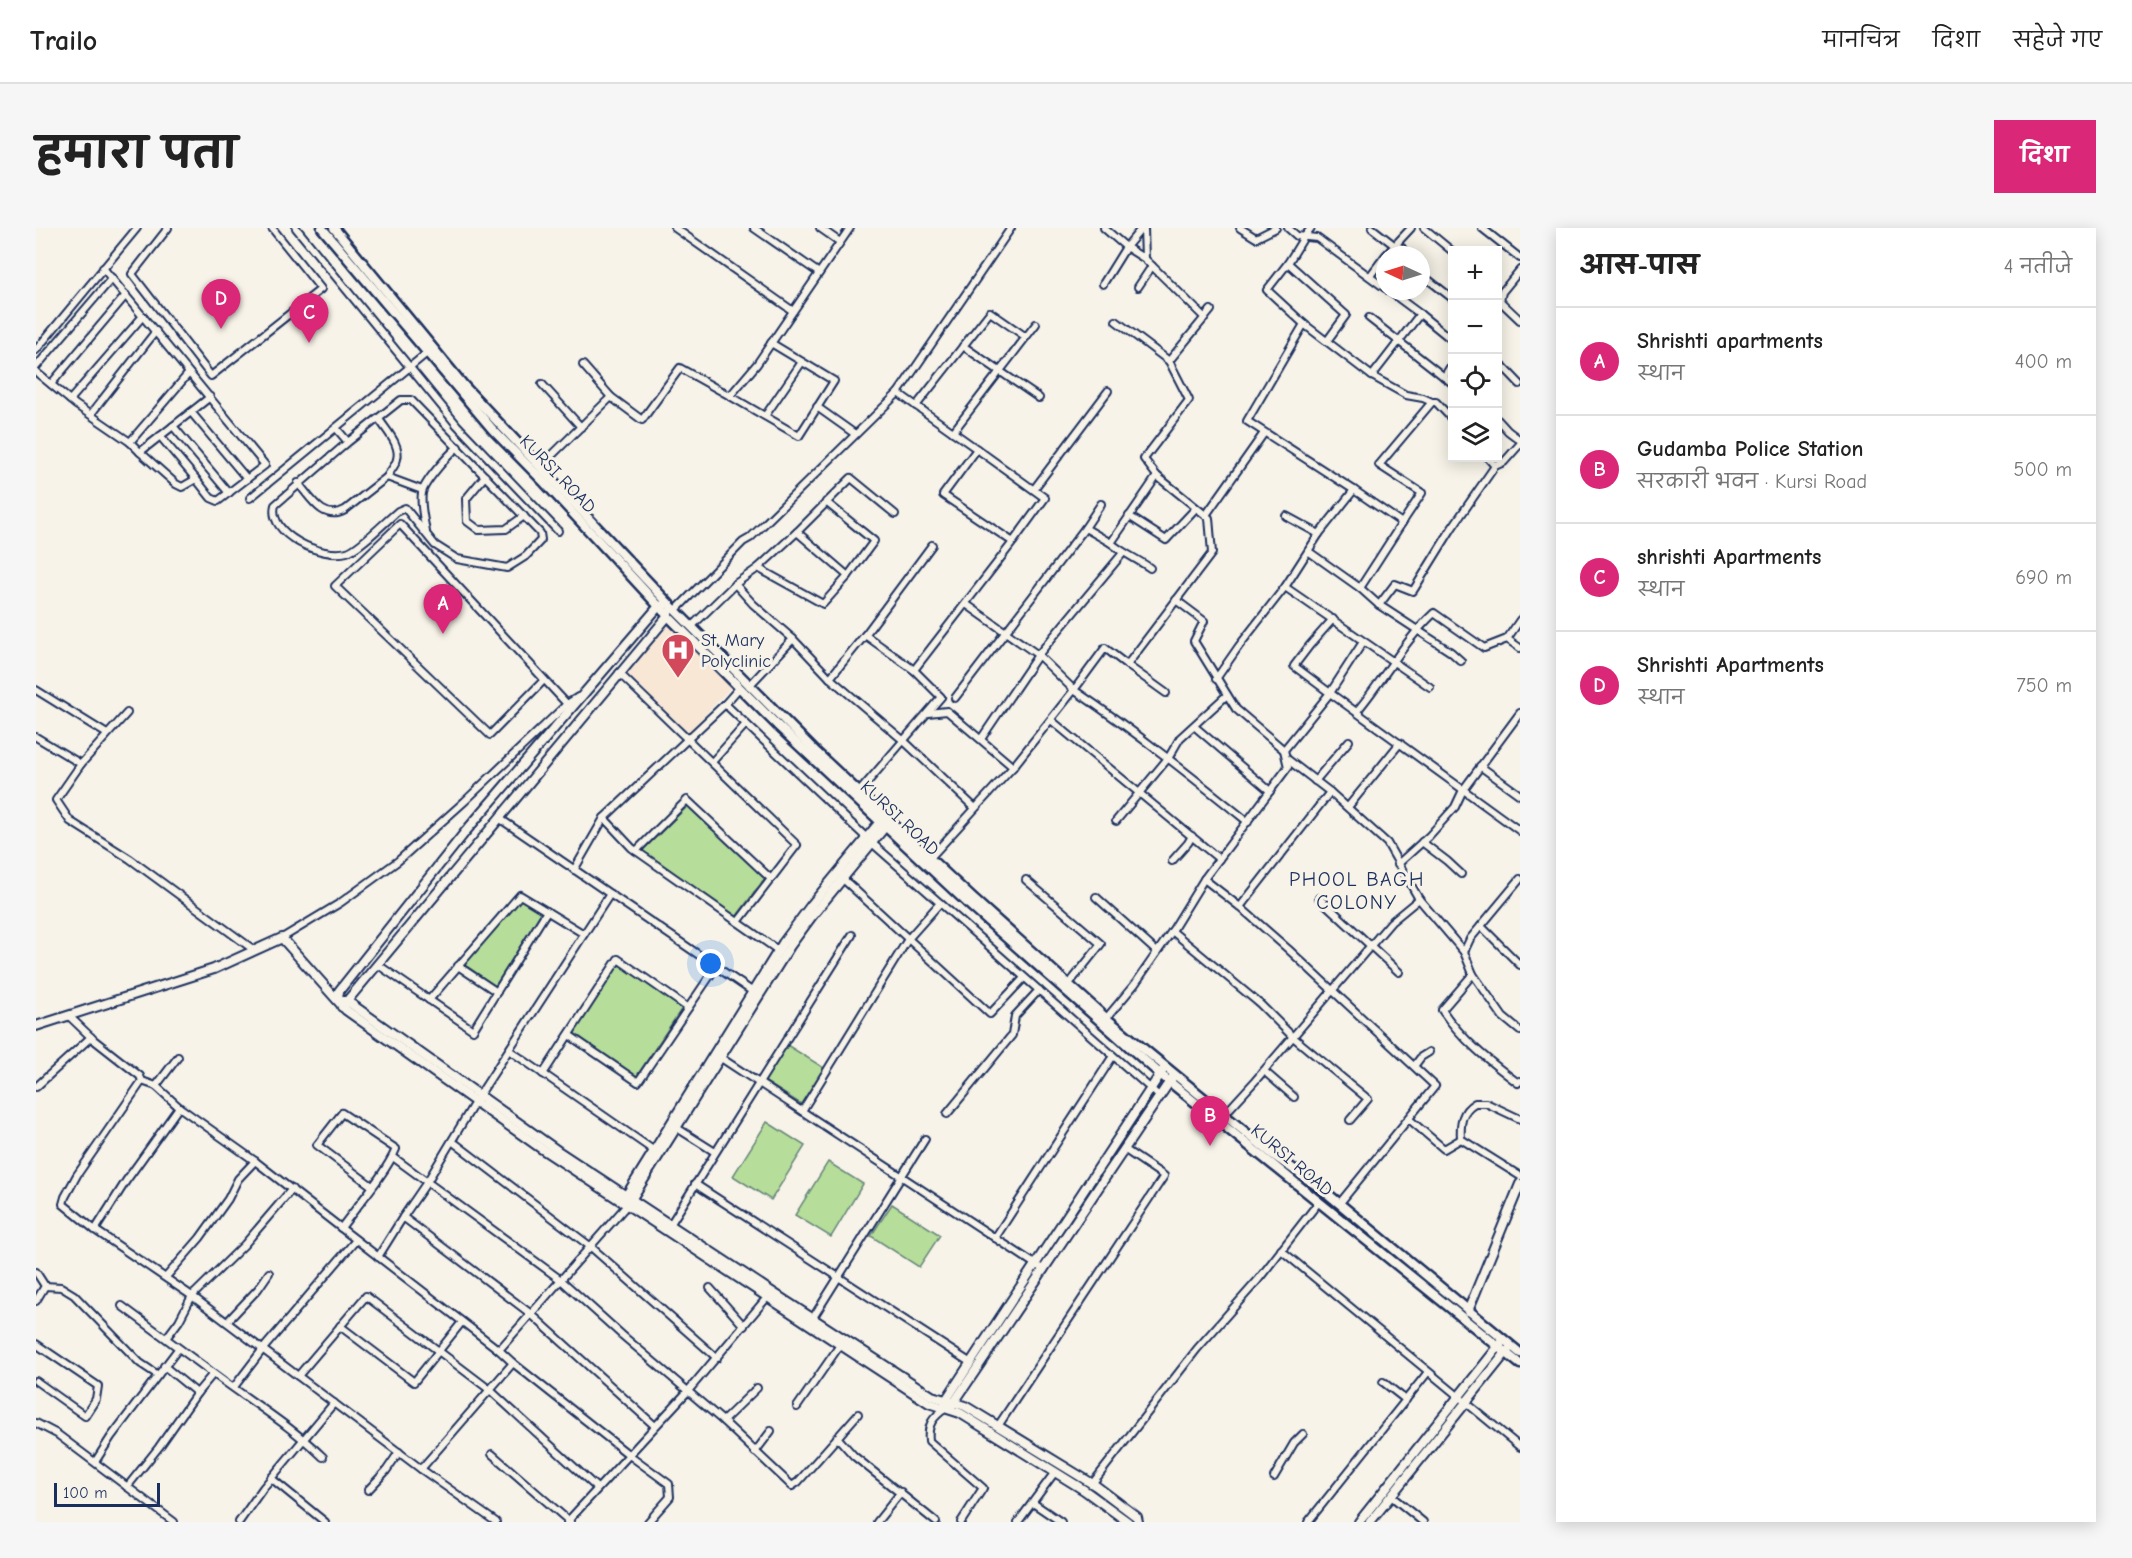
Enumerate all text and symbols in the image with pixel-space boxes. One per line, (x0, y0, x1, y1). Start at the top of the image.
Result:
text: Trailo (30, 25, 97, 57)
text: मानचित्र (1822, 28, 1900, 52)
text: दिशा (1933, 28, 1980, 52)
text: सहेजे गए (2013, 28, 2102, 52)
button: दिशा (1994, 120, 2096, 193)
text: हमारा पता (36, 129, 238, 178)
north arrow (1376, 246, 1430, 300)
map controls (1448, 246, 1502, 462)
button: + (1448, 246, 1502, 300)
text: आस-पास (1580, 251, 1699, 281)
text: 4 नतीजे (2004, 255, 2072, 278)
pin: D (202, 279, 240, 329)
pin: C (290, 294, 328, 343)
button: − (1448, 300, 1502, 354)
text: Shrishti apartments (1637, 328, 1823, 354)
text: A (1594, 350, 1605, 373)
text: 400 m (2015, 350, 2072, 373)
button: locate (1448, 354, 1502, 408)
text: स्थान (1637, 362, 1684, 385)
button: layers (1448, 408, 1502, 462)
street label: KURSI ROAD (515, 431, 600, 518)
text: Gudamba Police Station (1637, 436, 1863, 462)
text: B (1593, 458, 1606, 481)
text: 500 m (2014, 458, 2072, 481)
text: सरकारी भवन · Kursi Road (1637, 470, 1867, 493)
text: shrishti Apartments (1637, 544, 1821, 570)
text: C (1593, 566, 1606, 589)
text: 690 m (2015, 566, 2072, 589)
text: स्थान (1637, 578, 1684, 601)
pin: A (424, 584, 462, 634)
place label: St. Mary Polyclinic (701, 630, 771, 672)
hospital icon: St. Mary Polyclinic (660, 632, 696, 679)
text: Shrishti Apartments (1637, 652, 1824, 678)
text: D (1593, 674, 1606, 697)
text: 750 m (2016, 674, 2072, 697)
text: स्थान (1637, 686, 1684, 709)
street label: KURSI ROAD (856, 776, 944, 860)
district label: PHOOL BAGH COLONY (1289, 868, 1425, 914)
your location (696, 949, 725, 978)
pin: B (1190, 1096, 1230, 1146)
street label: KURSI ROAD (1247, 1120, 1337, 1201)
scale bar (54, 1480, 160, 1508)
text: 100 m (63, 1484, 107, 1502)

